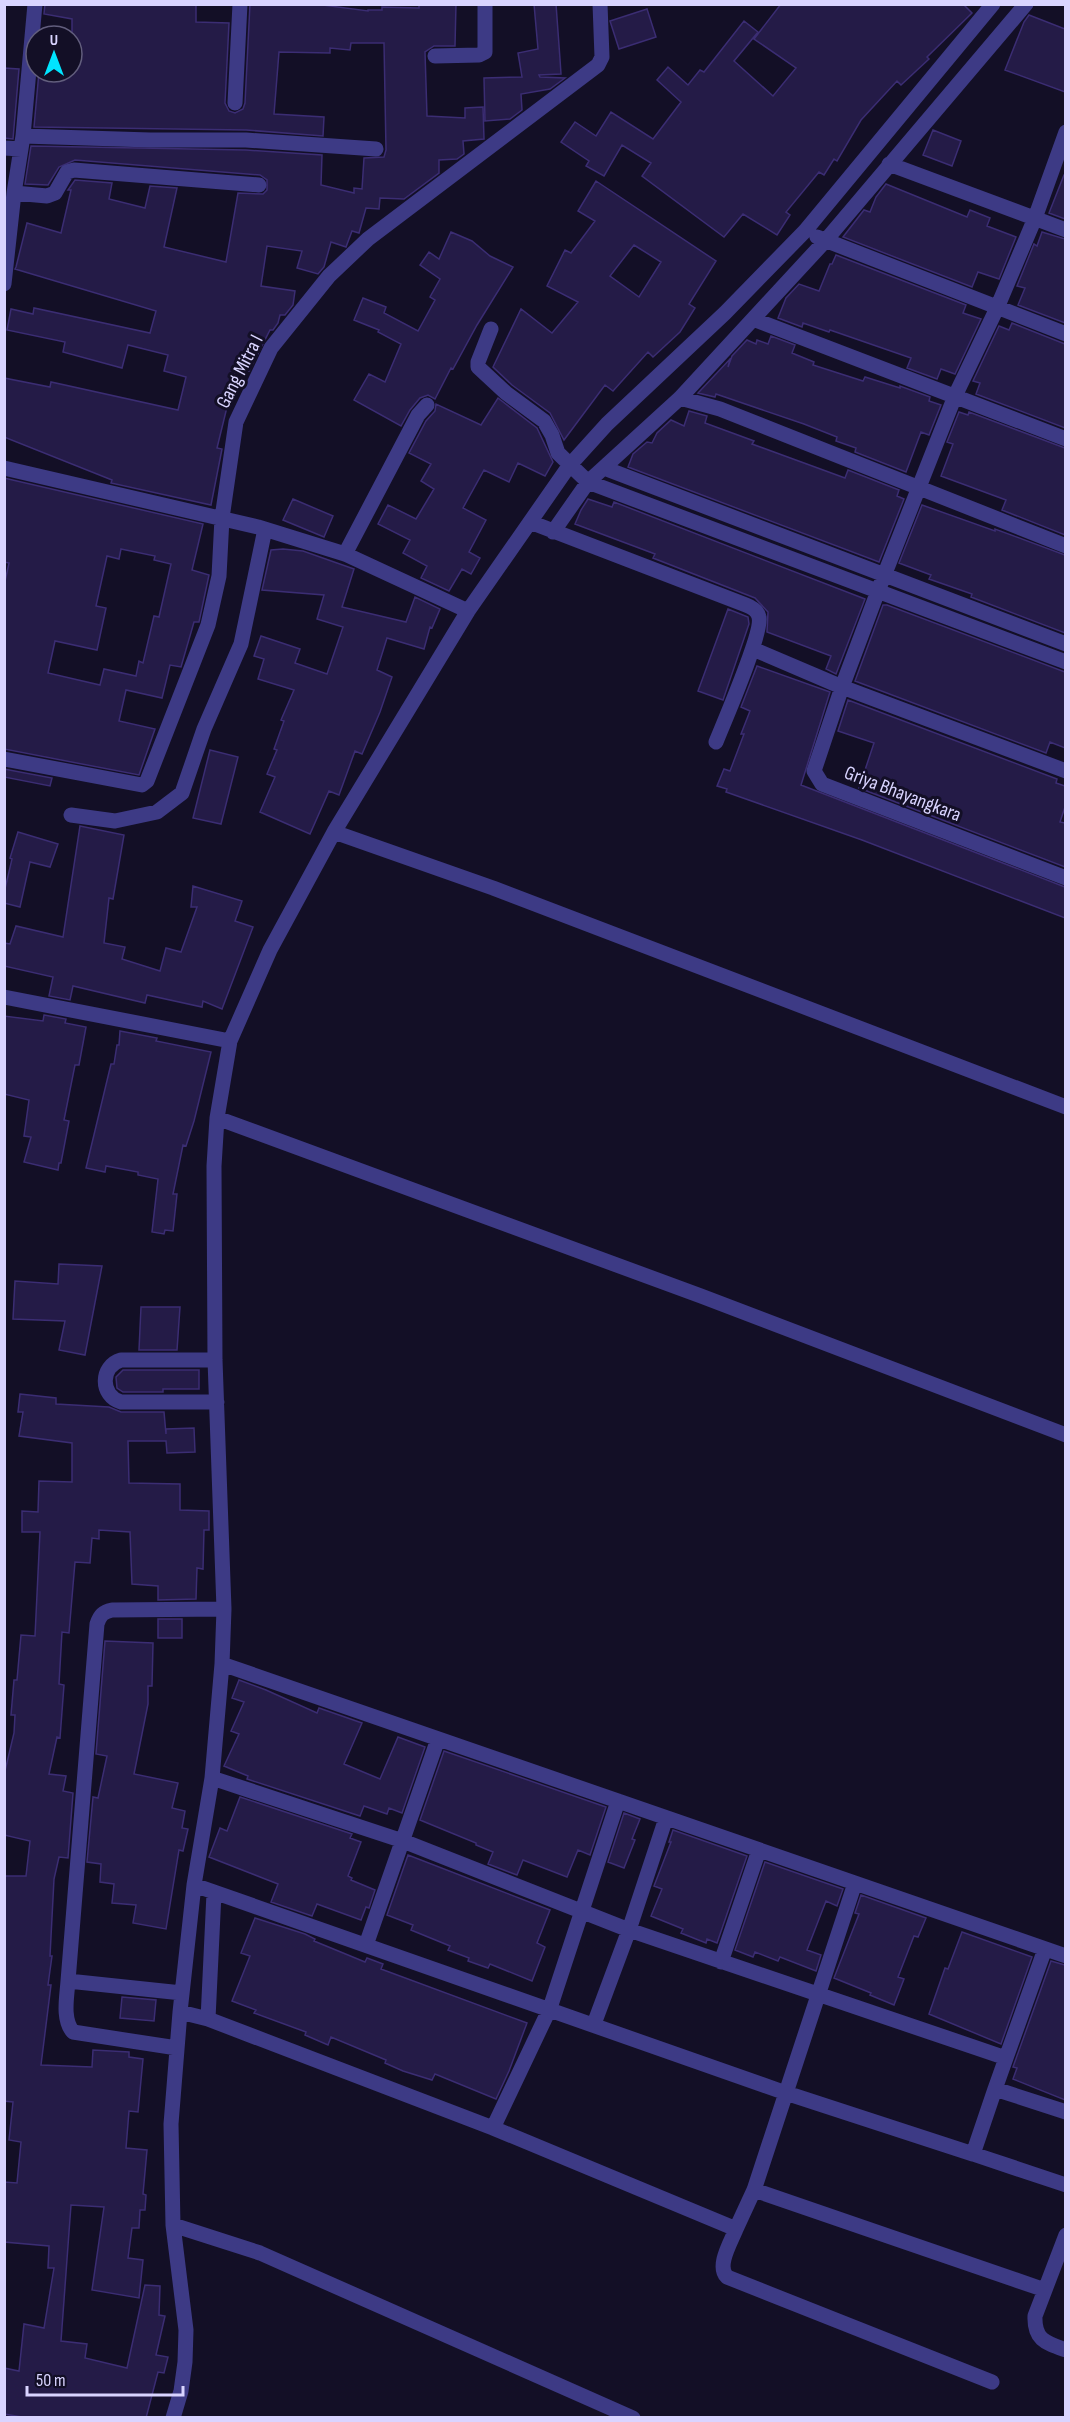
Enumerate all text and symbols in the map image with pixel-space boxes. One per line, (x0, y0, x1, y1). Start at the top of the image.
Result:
north arrow (24, 24, 84, 84)
text: U (50, 31, 58, 50)
street label: Gang Mitra I (211, 331, 269, 412)
street label: Griya Bhayangkara (841, 761, 964, 827)
scale bar (27, 2359, 183, 2397)
text: 50 m (36, 2370, 66, 2391)

